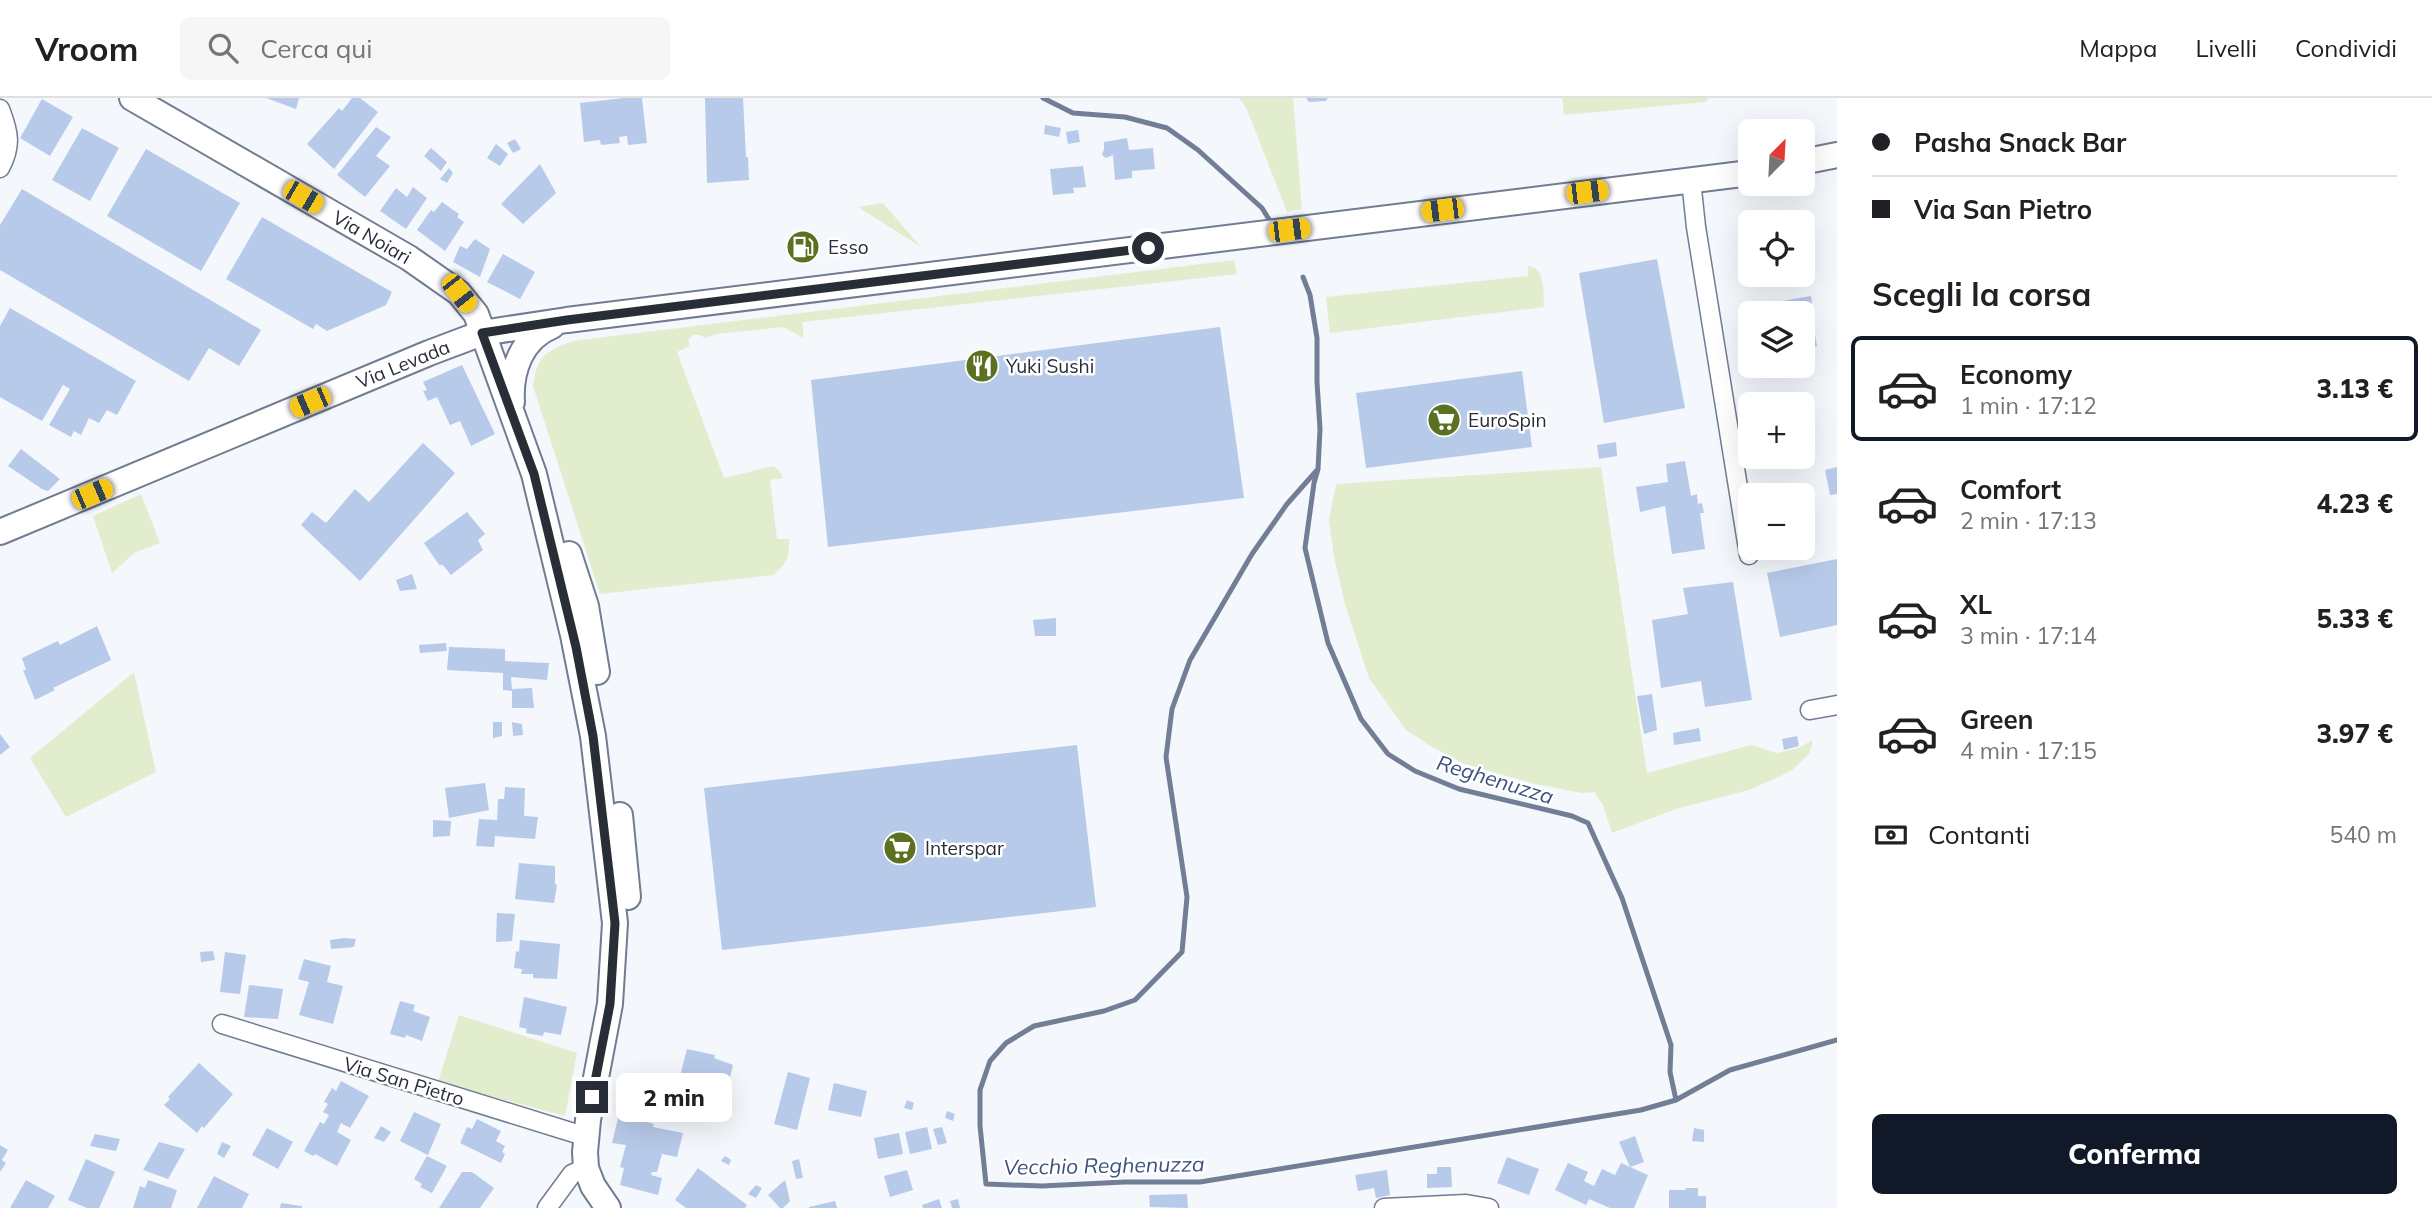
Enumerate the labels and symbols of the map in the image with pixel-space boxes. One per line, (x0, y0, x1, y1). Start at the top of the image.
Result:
north arrow (1738, 119, 1815, 196)
car (280, 177, 327, 217)
car (1565, 179, 1610, 205)
car (1420, 197, 1465, 223)
street label: Via Noiari (329, 205, 415, 269)
car (1267, 217, 1312, 243)
fuel station icon: Esso (784, 228, 822, 266)
route start (1132, 232, 1164, 264)
place label: Esso (828, 235, 869, 259)
car (438, 270, 481, 316)
street label: Via Levada (353, 334, 453, 394)
restaurant icon: Yuki Sushi (963, 347, 1001, 385)
place label: Yuki Sushi (1005, 354, 1094, 378)
car (287, 384, 334, 420)
supermarket icon: EuroSpin (1425, 401, 1463, 439)
place label: EuroSpin (1468, 408, 1547, 432)
car (69, 476, 116, 512)
water label: Reghenuzza (1434, 749, 1557, 809)
supermarket icon: Interspar (881, 829, 919, 867)
place label: Interspar (925, 836, 1004, 860)
street label: Via San Pietro (341, 1051, 467, 1111)
callout: 2 min (616, 1072, 732, 1122)
route end (576, 1081, 608, 1113)
water label: Vecchio Reghenuzza (1003, 1150, 1205, 1180)

